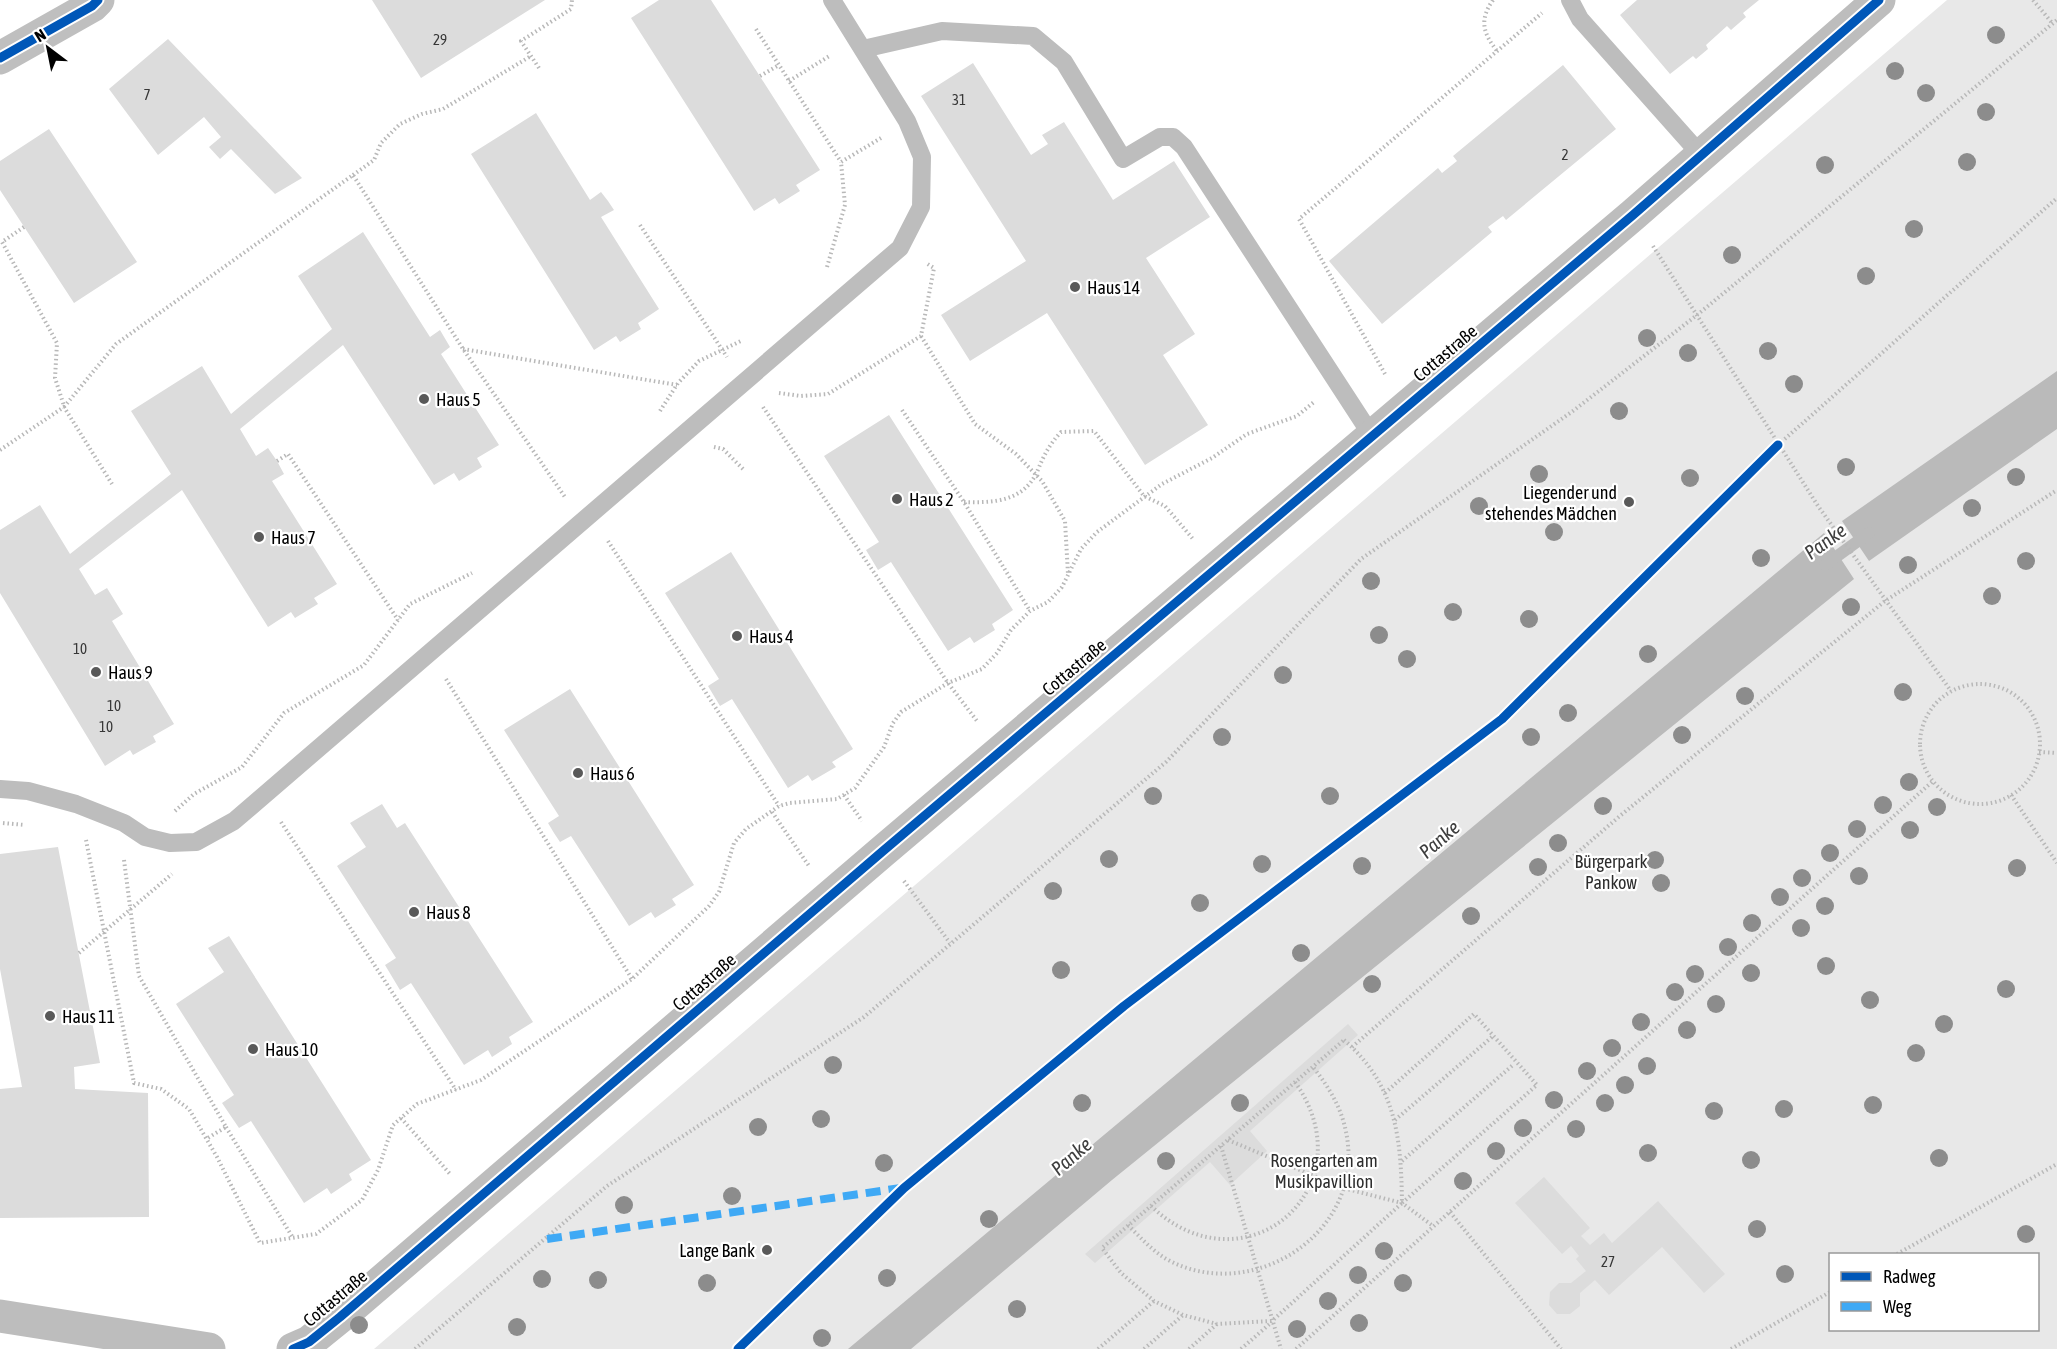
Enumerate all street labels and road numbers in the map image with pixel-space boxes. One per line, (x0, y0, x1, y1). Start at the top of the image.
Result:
street label: Cottastraße (1409, 320, 1481, 386)
street label: Cottastraße (1038, 634, 1110, 700)
street label: Cottastraße (668, 949, 740, 1015)
street label: Cottastraße (299, 1265, 371, 1331)

